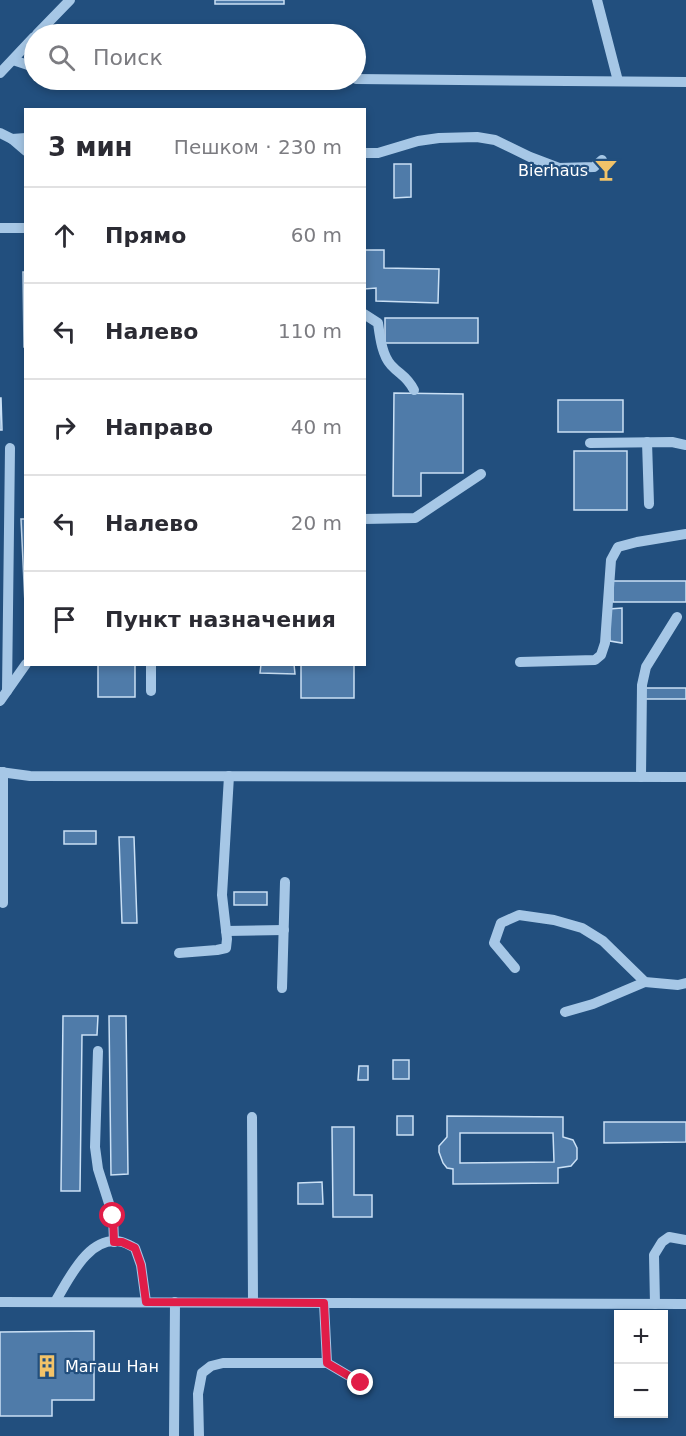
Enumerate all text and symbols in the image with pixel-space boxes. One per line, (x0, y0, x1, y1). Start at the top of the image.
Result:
search box (24, 24, 366, 90)
icon: search (45, 41, 78, 74)
text: Поиск (93, 45, 163, 70)
text: 3 мин (48, 132, 133, 162)
text: Пешком · 230 m (174, 135, 342, 159)
bar icon: Bierhaus (593, 157, 619, 183)
place label: Bierhaus (518, 161, 588, 180)
icon: ahead (48, 219, 81, 252)
text: Прямо (105, 223, 186, 248)
text: 60 m (291, 223, 342, 247)
icon: left (48, 315, 81, 348)
text: Налево (105, 319, 198, 344)
text: 110 m (278, 319, 342, 343)
icon: right (48, 411, 81, 444)
text: Направо (105, 415, 213, 440)
text: 40 m (291, 415, 342, 439)
icon: left (48, 507, 81, 540)
text: Налево (105, 511, 198, 536)
text: 20 m (291, 511, 342, 535)
icon: arrive (48, 603, 81, 636)
text: Пункт назначения (105, 607, 336, 632)
route start (99, 1202, 125, 1228)
map controls (614, 1310, 668, 1418)
button: + (614, 1310, 668, 1364)
building icon: Магаш Нан (34, 1353, 60, 1379)
place label: Магаш Нан (65, 1357, 159, 1376)
button: − (614, 1364, 668, 1418)
route end (347, 1369, 373, 1395)

